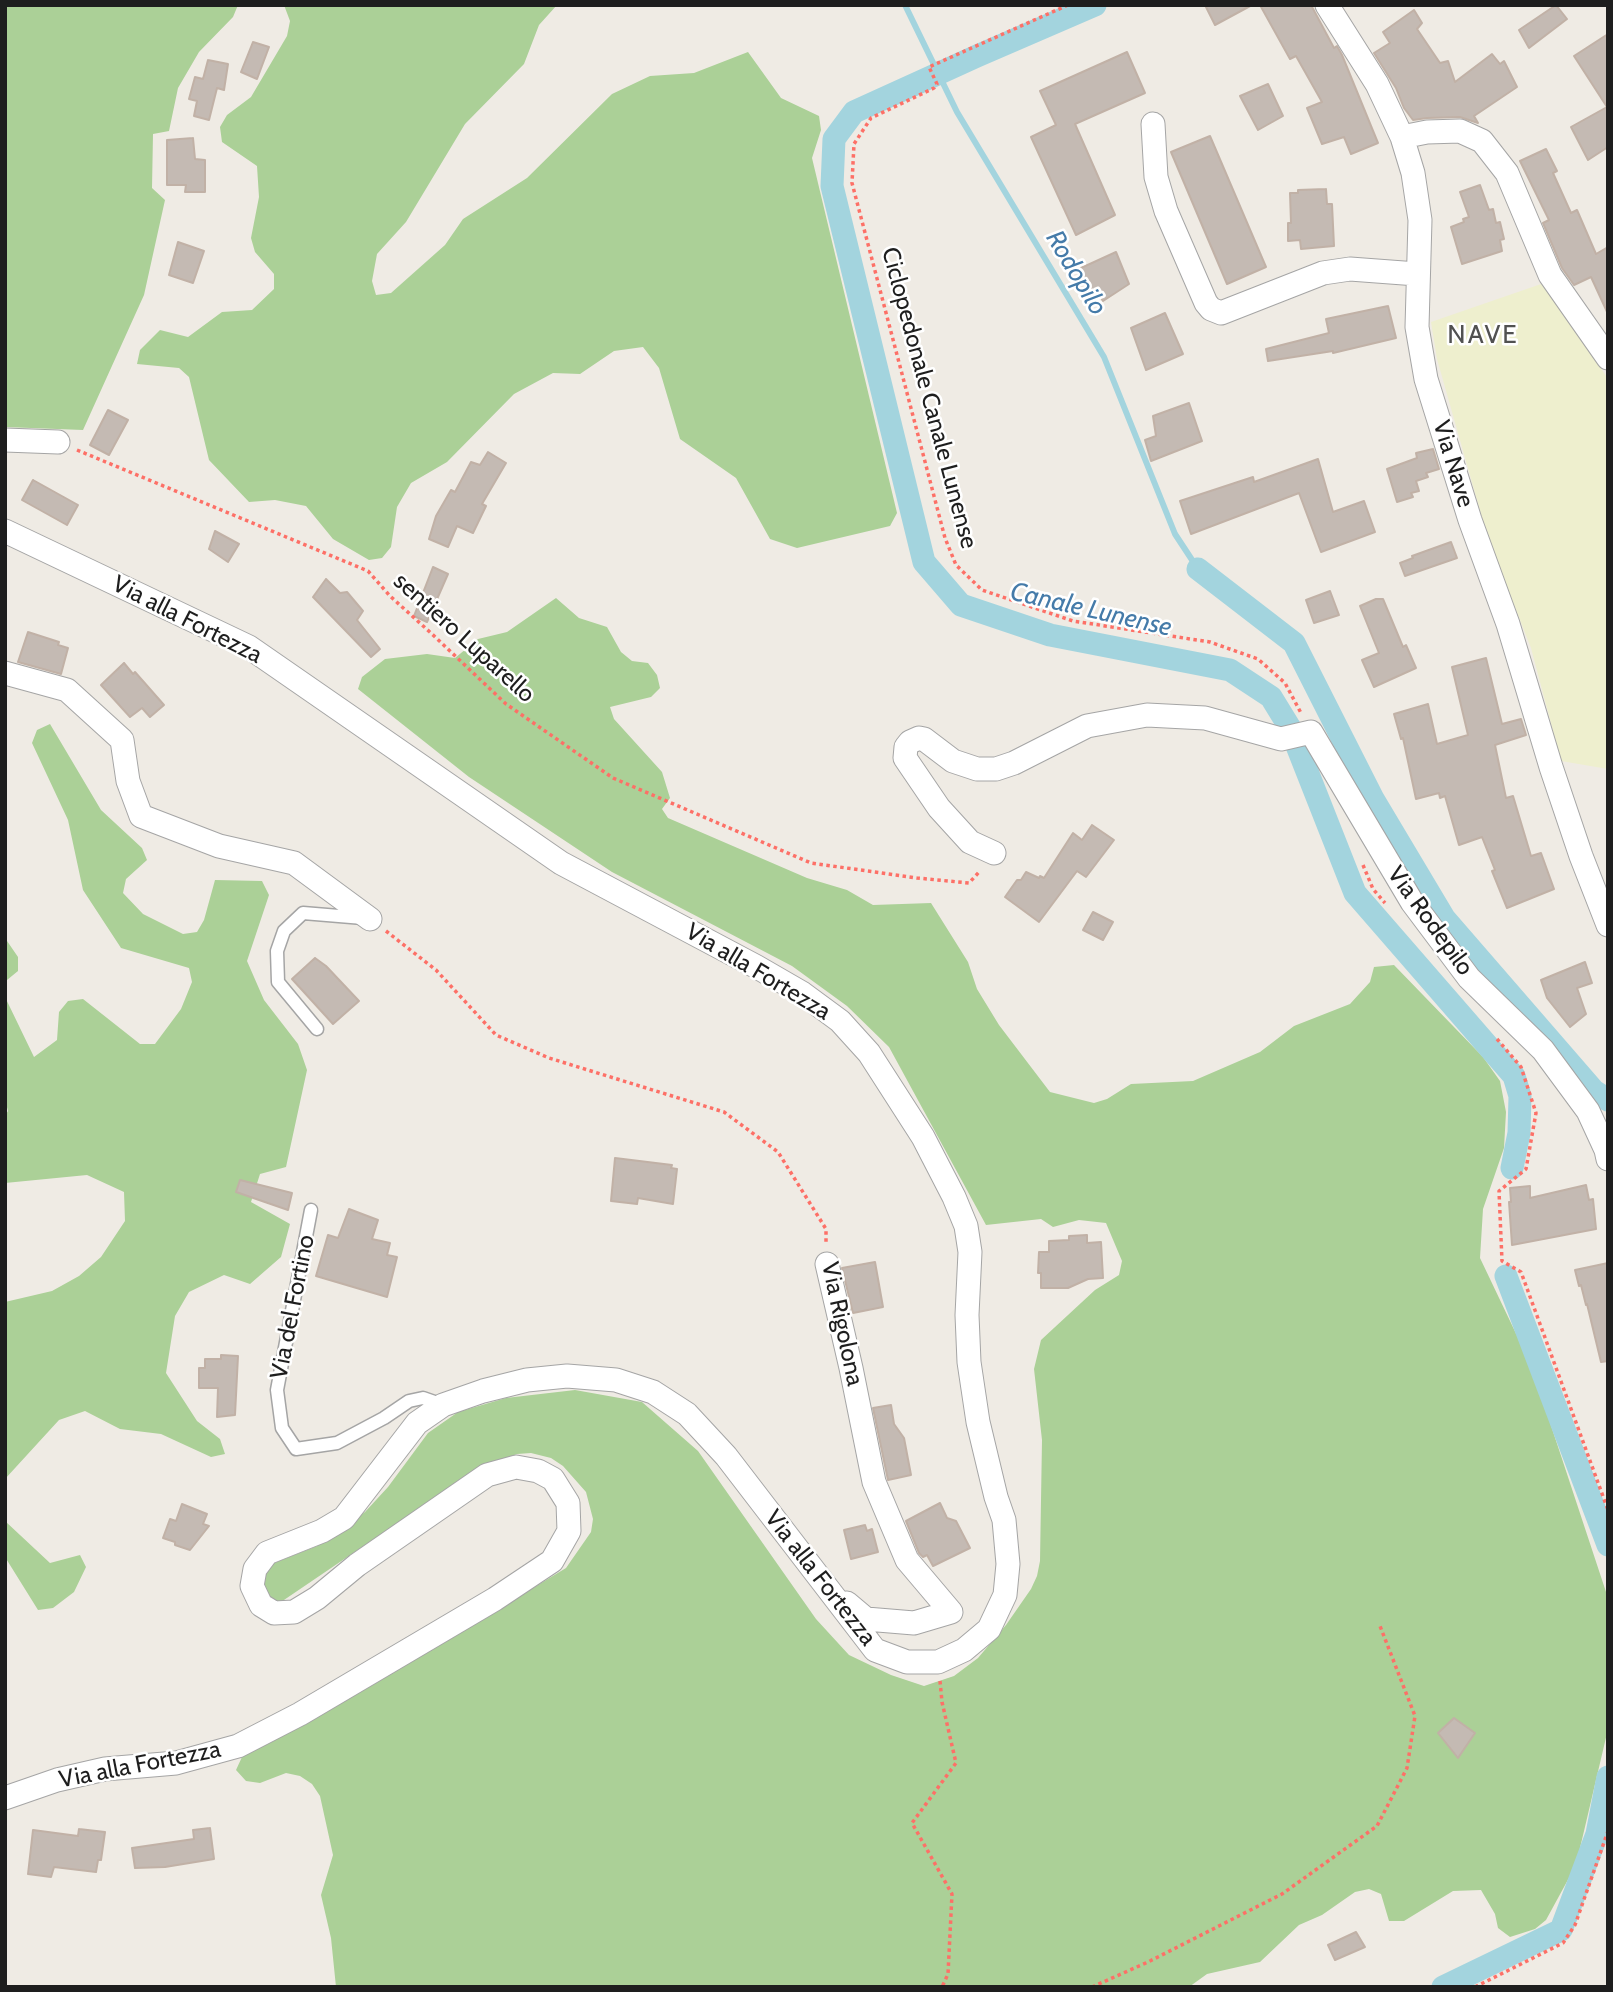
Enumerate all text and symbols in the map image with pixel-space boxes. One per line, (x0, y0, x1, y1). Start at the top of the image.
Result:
water label: Rodopilo (1039, 225, 1113, 321)
street label: Ciclopedonale Canale Lunense (875, 244, 983, 552)
district label: NAVE (1448, 319, 1518, 351)
street label: Via Nave (1426, 417, 1480, 511)
street label: sentiero Luparello (387, 567, 541, 709)
street label: Via alla Fortezza (107, 570, 267, 670)
water label: Canale Lunense (1007, 576, 1175, 644)
street label: Via Rodepilo (1381, 861, 1479, 981)
street label: Via alla Fortezza (680, 917, 836, 1027)
street label: Via del Fortino (265, 1232, 321, 1382)
street label: Via Rigolona (815, 1259, 869, 1389)
street label: Via alla Fortezza (758, 1504, 882, 1652)
street label: Via alla Fortezza (57, 1735, 223, 1795)

